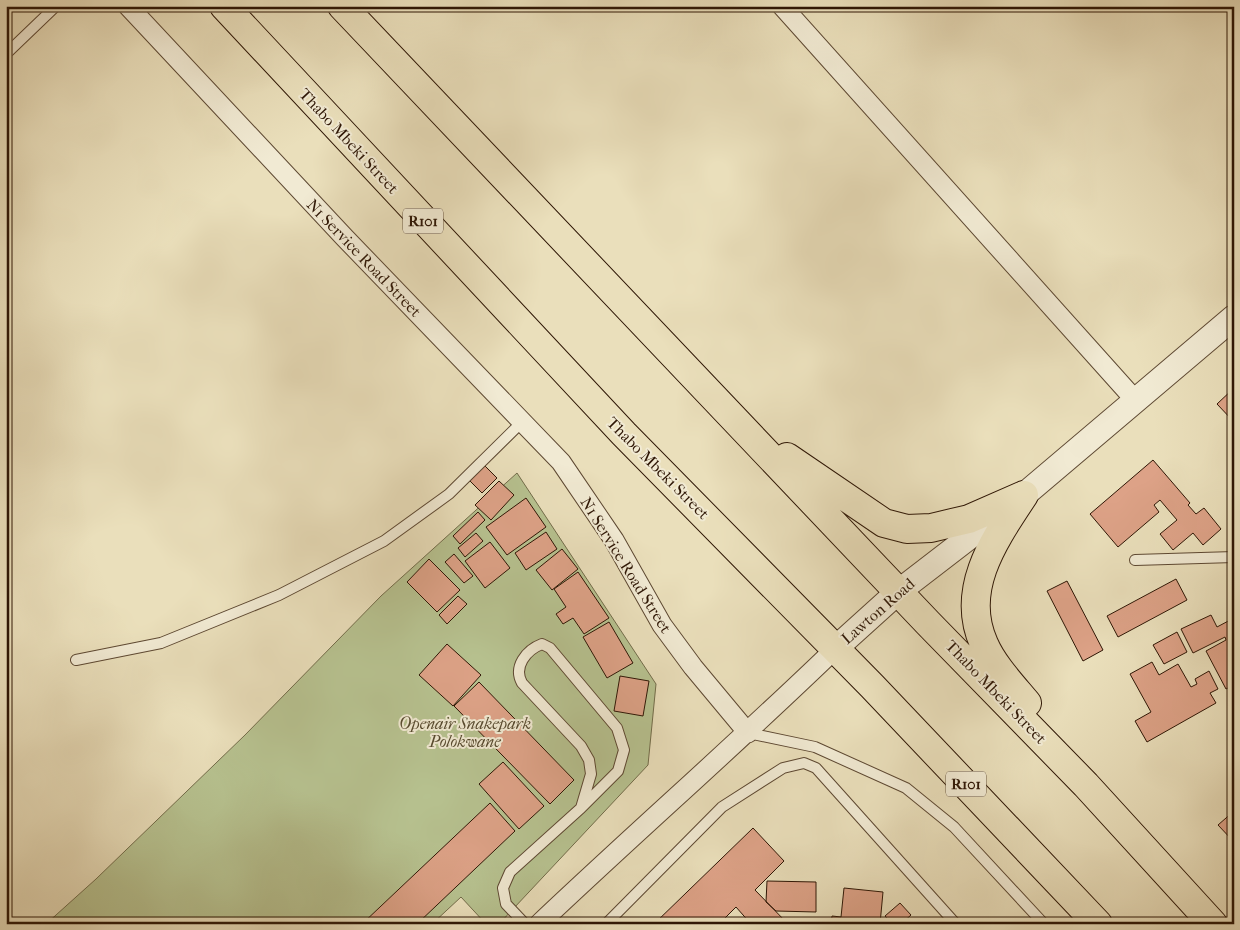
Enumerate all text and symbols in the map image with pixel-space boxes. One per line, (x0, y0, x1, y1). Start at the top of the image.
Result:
street label: Thabo Mbeki Street (295, 84, 403, 198)
street label: N1 Service Road Street (303, 195, 425, 321)
road number: R101 (403, 208, 443, 234)
street label: Thabo Mbeki Street (603, 413, 713, 523)
street label: N1 Service Road Street (576, 494, 676, 637)
street label: Lawton Road (838, 574, 919, 648)
street label: Thabo Mbeki Street (942, 636, 1051, 748)
park label: Openair Snakepark Polokwane (399, 714, 531, 751)
road number: R101 (946, 772, 986, 796)

